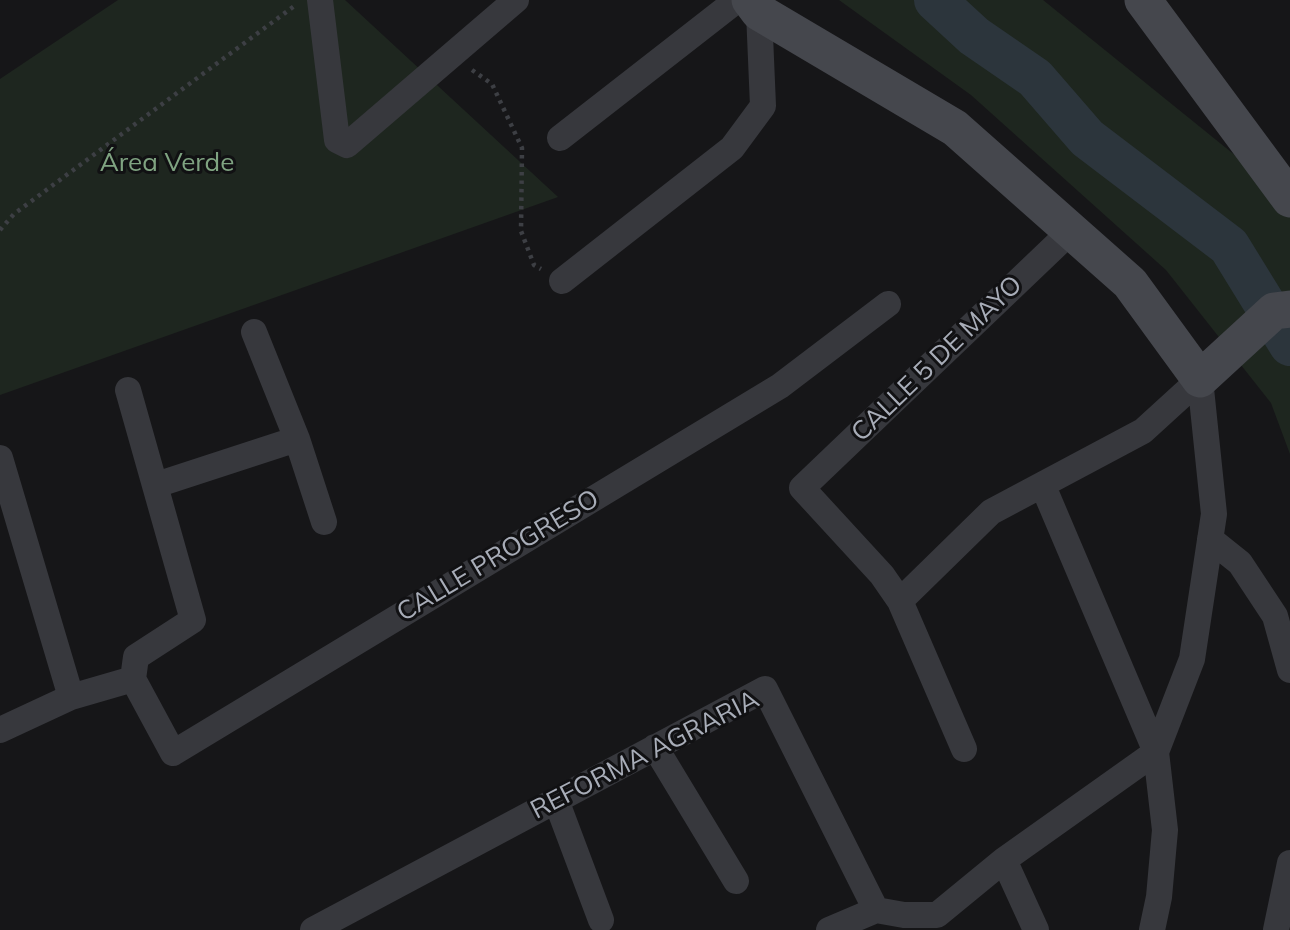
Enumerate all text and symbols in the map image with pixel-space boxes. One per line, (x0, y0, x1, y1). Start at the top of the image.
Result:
park label: Área Verde (100, 147, 234, 179)
street label: CALLE 5 DE MAYO (845, 270, 1029, 448)
street label: CALLE PROGRESO (391, 483, 605, 629)
street label: REFORMA AGRARIA (526, 684, 764, 826)

